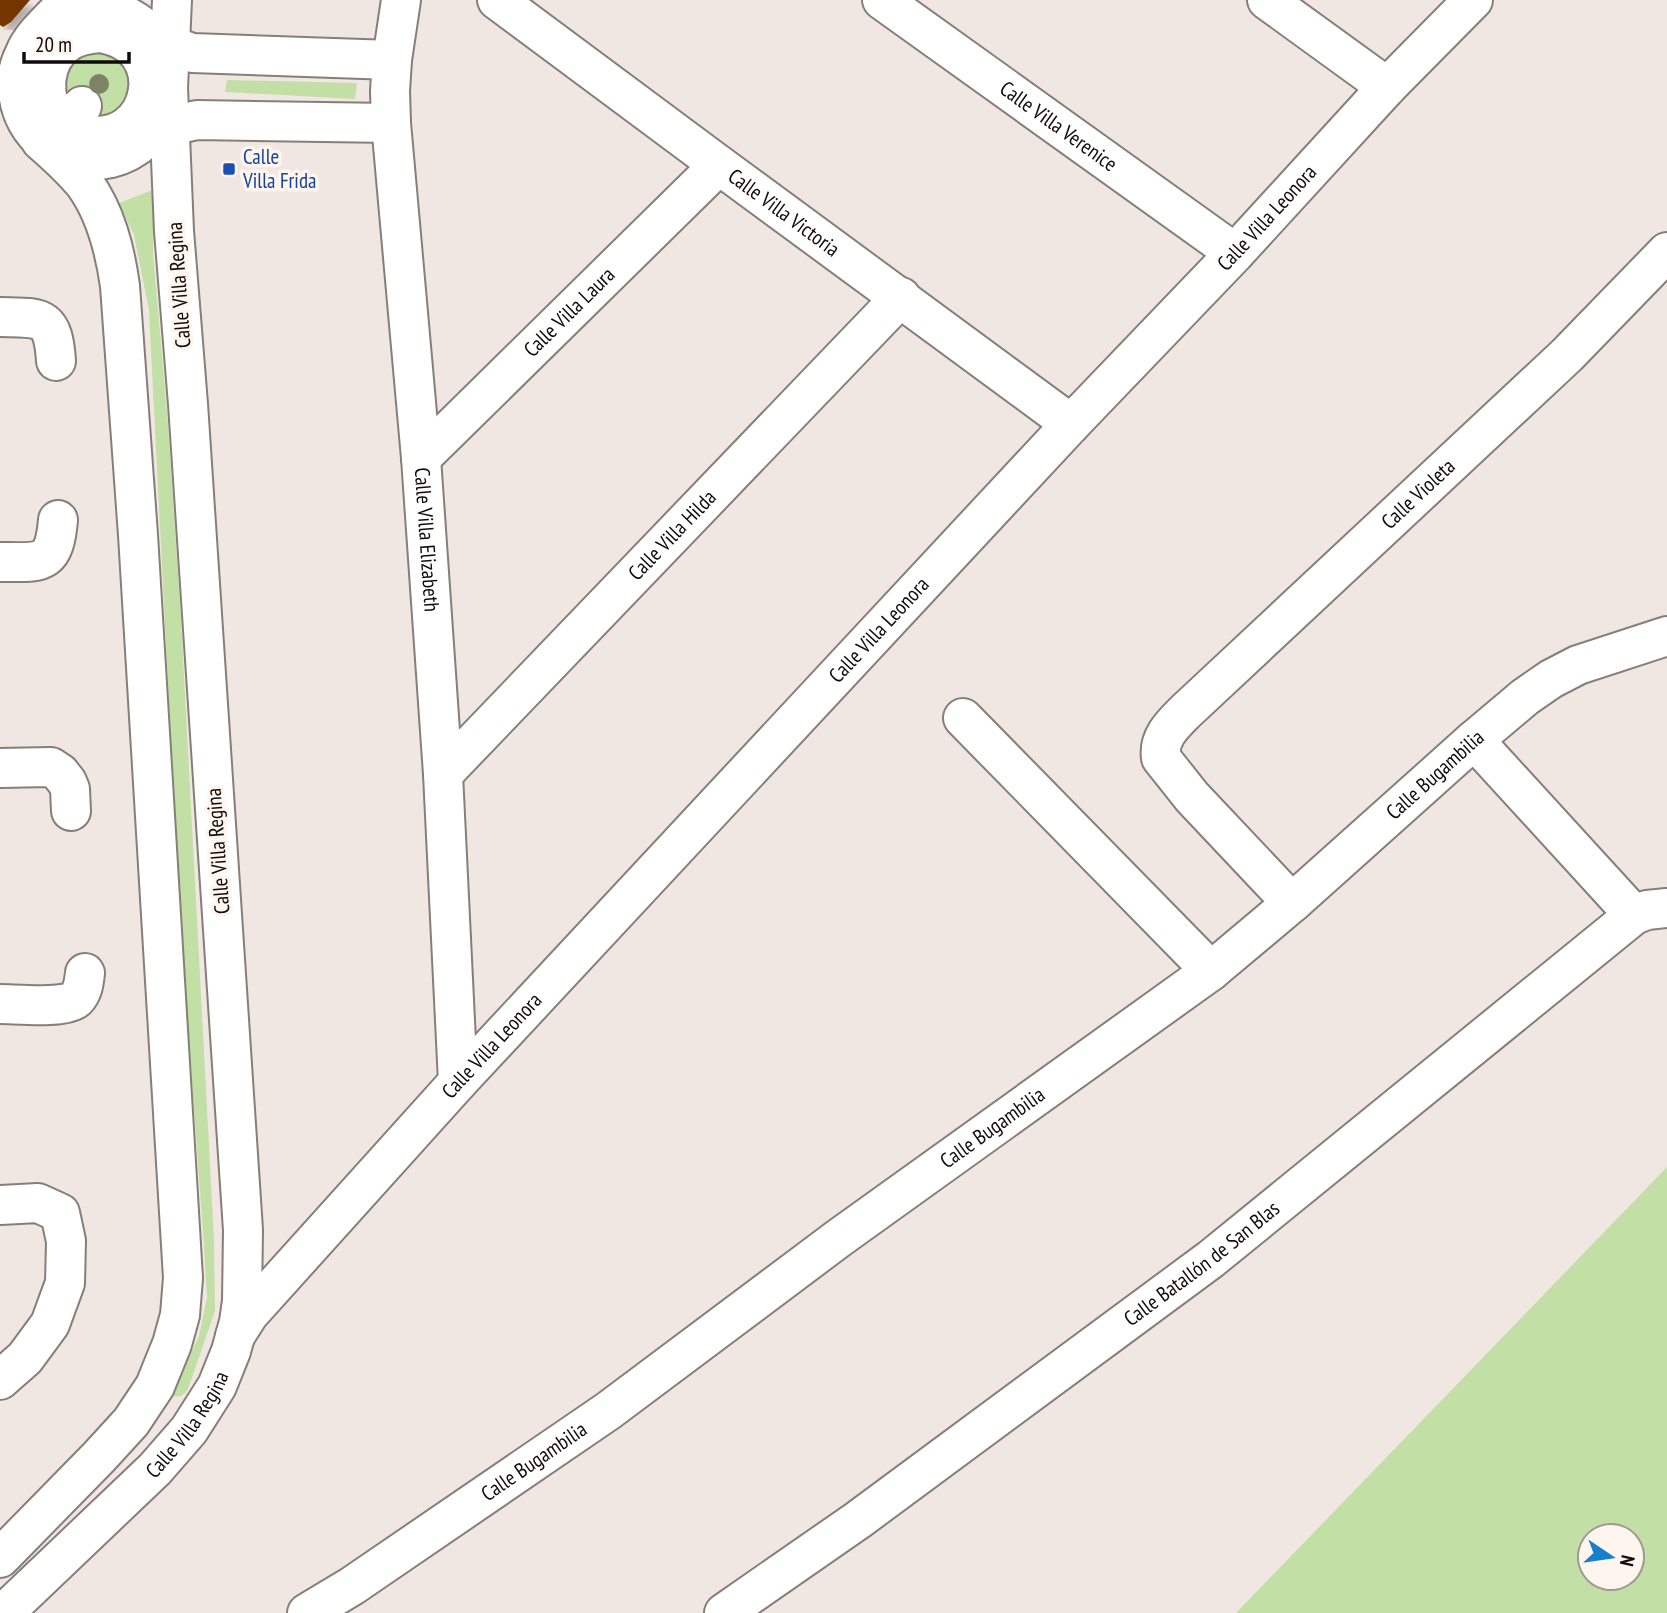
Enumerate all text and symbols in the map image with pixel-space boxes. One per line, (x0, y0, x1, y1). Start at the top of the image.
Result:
scale bar (24, 21, 130, 65)
text: 20 m (35, 31, 72, 58)
street label: Calle Villa Verenice (995, 75, 1123, 177)
place label: Calle Villa Frida (242, 143, 316, 194)
street label: Calle Villa Leonora (1211, 159, 1322, 277)
marker: Calle Villa Frida (221, 161, 237, 177)
street label: Calle Villa Victoria (723, 162, 845, 262)
street label: Calle Villa Regina (161, 221, 196, 349)
street label: Calle Villa Laura (518, 261, 620, 363)
street label: Calle Violeta (1375, 453, 1461, 535)
street label: Calle Villa Elizabeth (409, 467, 446, 613)
street label: Calle Villa Hilda (622, 484, 722, 586)
street label: Calle Villa Leonora (823, 571, 935, 688)
street label: Calle Bugambilia (1380, 723, 1489, 825)
street label: Calle Villa Regina (200, 787, 235, 915)
street label: Calle Villa Leonora (436, 987, 547, 1104)
street label: Calle Bugambilia (934, 1081, 1050, 1174)
street label: Calle Batallón de San Blas (1118, 1195, 1285, 1332)
street label: Calle Villa Regina (140, 1367, 234, 1484)
street label: Calle Bugambilia (476, 1415, 592, 1507)
north arrow (1576, 1522, 1646, 1592)
text: N (1615, 1553, 1640, 1569)

